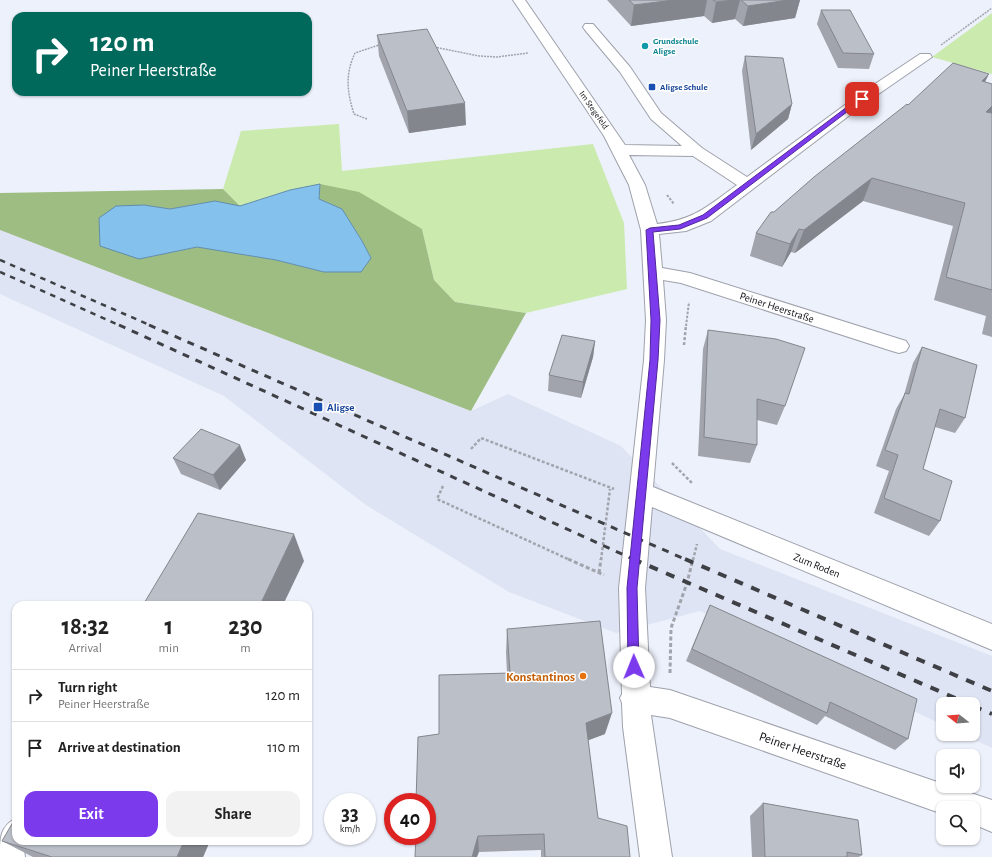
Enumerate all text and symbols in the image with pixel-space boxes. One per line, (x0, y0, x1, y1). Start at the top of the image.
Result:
icon: right (24, 28, 76, 80)
text: 120 m (90, 29, 155, 57)
place label: Grundschule Aligse (653, 37, 699, 56)
marker: Grundschule Aligse (640, 41, 650, 51)
text: Peiner Heerstraße (90, 62, 217, 80)
marker: Aligse Schule (647, 82, 657, 92)
pin (845, 82, 879, 116)
place label: Aligse Schule (660, 83, 708, 92)
icon: arrive (851, 88, 873, 110)
street label: Im Stegefeld (577, 90, 610, 131)
street label: Peiner Heerstraße (738, 290, 815, 325)
marker: Aligse (312, 401, 324, 413)
place label: Aligse (327, 402, 354, 413)
street label: Zum Roden (792, 551, 842, 580)
text: 18:32 (61, 615, 109, 639)
text: 1 (164, 615, 173, 639)
text: 230 (228, 615, 263, 639)
text: Arrival (69, 642, 102, 655)
text: min (159, 642, 179, 655)
text: m (240, 642, 251, 655)
position arrow (613, 646, 655, 688)
place label: Konstantinos (506, 671, 575, 684)
marker: Konstantinos (578, 671, 588, 681)
text: Turn right (58, 680, 117, 695)
icon: right (24, 685, 46, 707)
text: 120 m (266, 688, 300, 703)
north arrow (936, 697, 980, 741)
map controls (936, 697, 980, 845)
text: Peiner Heerstraße (58, 698, 149, 711)
street label: Peiner Heerstraße (757, 730, 848, 772)
icon: arrive (24, 737, 46, 759)
text: Arrive at destination (58, 740, 181, 755)
text: 110 m (267, 740, 300, 755)
button: sound (936, 749, 980, 793)
button: Exit (24, 791, 158, 837)
button: Share (166, 791, 300, 837)
speed limit sign: 40 (384, 793, 436, 845)
button: search (936, 801, 980, 845)
text: 33 (341, 804, 359, 824)
text: km/h (340, 824, 360, 834)

